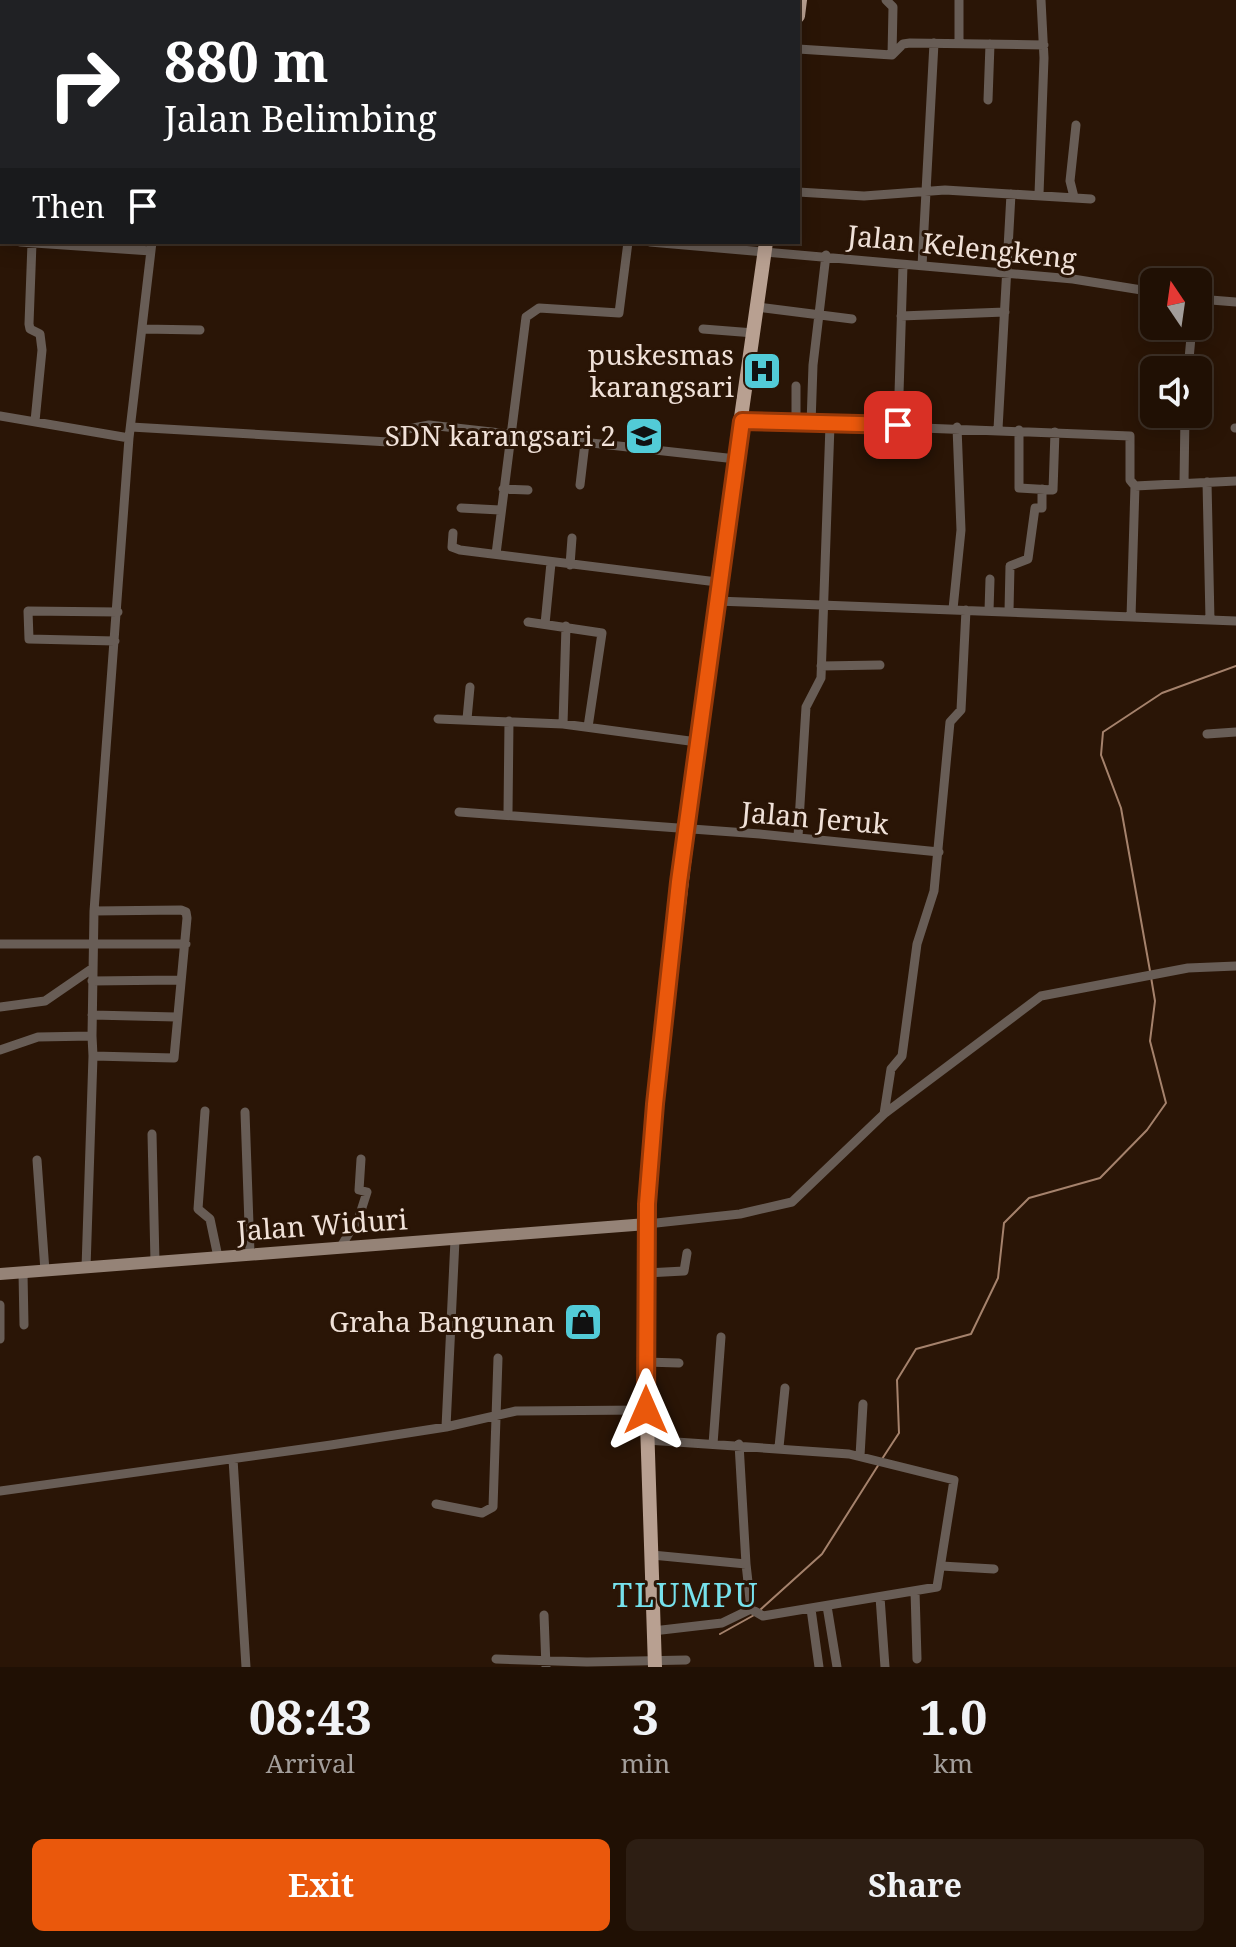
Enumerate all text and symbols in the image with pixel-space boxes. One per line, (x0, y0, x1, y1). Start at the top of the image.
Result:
text: 880 m (164, 22, 329, 98)
icon: right (32, 32, 136, 136)
text: Jalan Belimbing (164, 94, 437, 143)
icon: arrive (121, 184, 165, 228)
text: Then (32, 186, 105, 227)
street label: Jalan Kelengkeng (845, 215, 1079, 277)
north arrow (1140, 268, 1212, 340)
map controls (1140, 268, 1212, 428)
place label: puskesmas karangsari (588, 335, 734, 405)
hospital icon: puskesmas karangsari (741, 350, 783, 392)
button: sound (1140, 356, 1212, 428)
pin (864, 391, 932, 459)
icon: arrive (876, 403, 920, 447)
school or university icon: SDN karangsari 2 (623, 415, 665, 457)
place label: SDN karangsari 2 (385, 416, 616, 454)
street label: Jalan Jeruk (739, 792, 891, 842)
street label: Jalan Widuri (234, 1199, 409, 1249)
shop icon: Graha Bangunan (562, 1301, 604, 1343)
place label: Graha Bangunan (329, 1302, 555, 1340)
position arrow (604, 1368, 688, 1452)
district label: TLUMPU (613, 1573, 759, 1616)
text: 08:43 (249, 1684, 372, 1749)
text: 3 (632, 1684, 659, 1749)
text: 1.0 (919, 1684, 987, 1749)
text: Arrival (266, 1745, 355, 1781)
text: min (621, 1745, 670, 1781)
text: km (933, 1745, 973, 1781)
button: Exit (32, 1839, 610, 1931)
button: Share (626, 1839, 1204, 1931)

